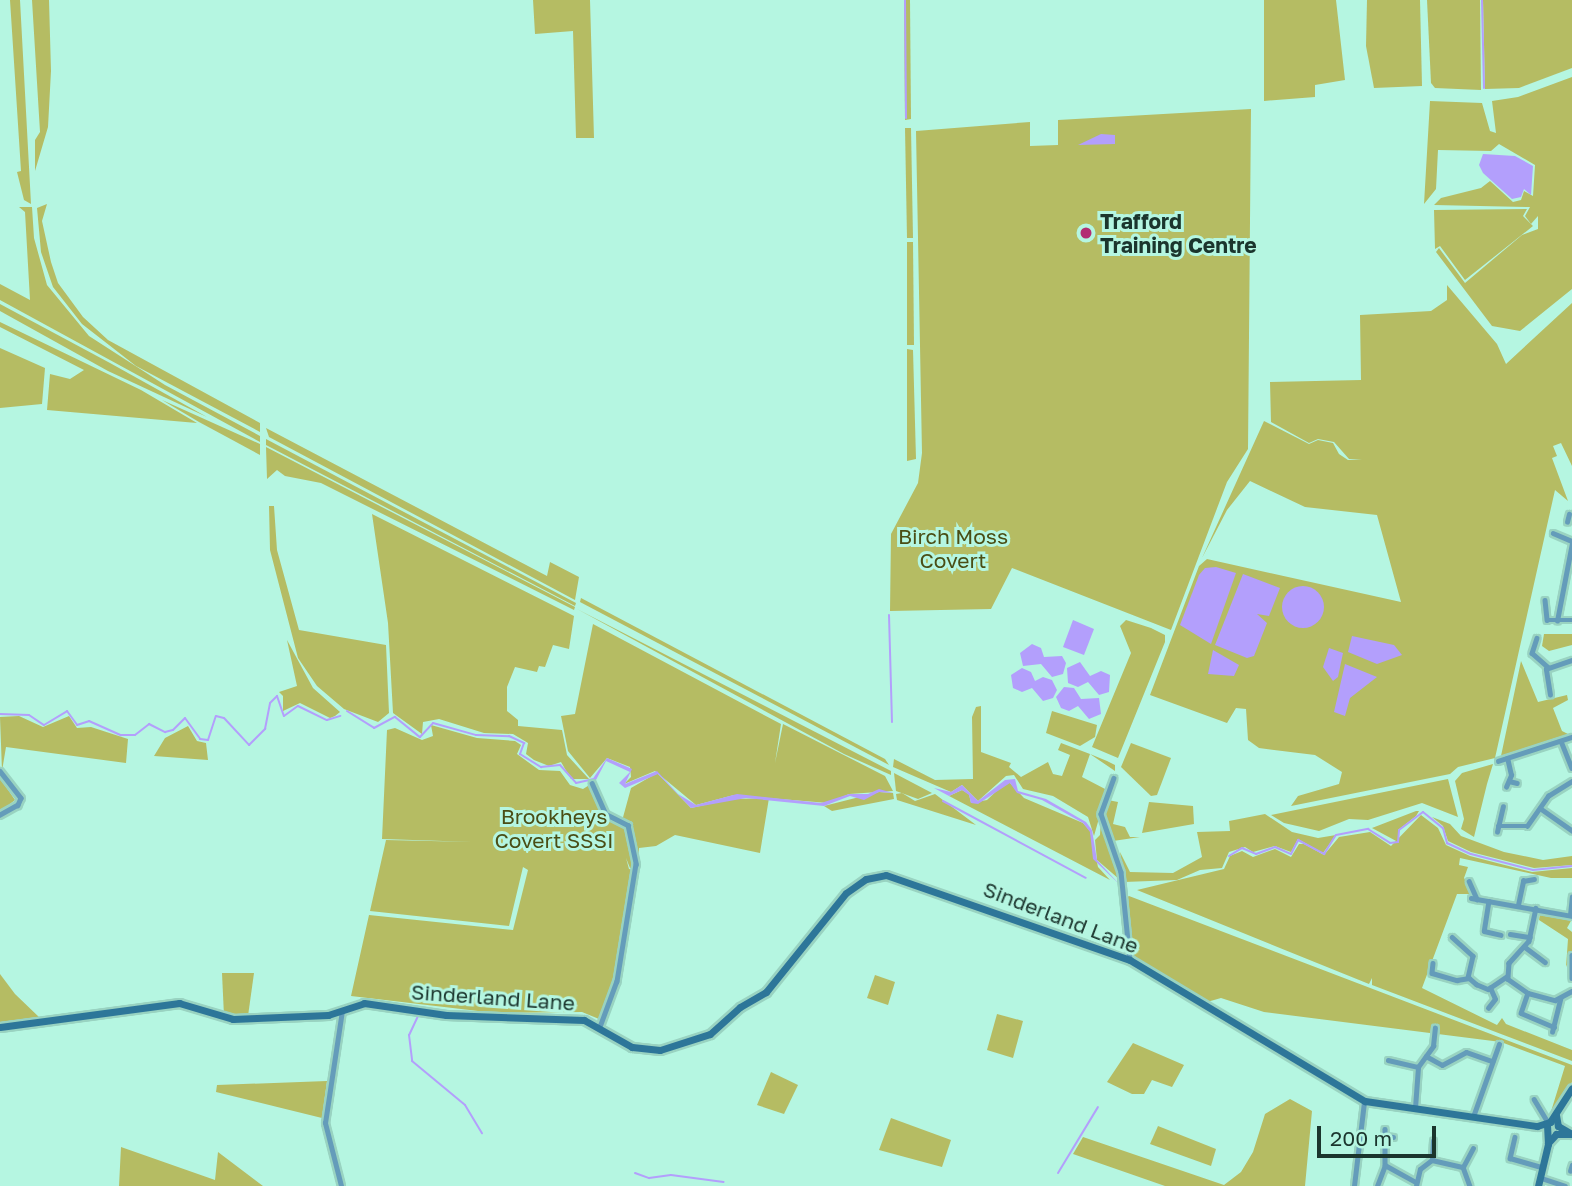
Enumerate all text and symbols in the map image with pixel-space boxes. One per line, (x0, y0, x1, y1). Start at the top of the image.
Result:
place label: Trafford Training Centre (1100, 208, 1257, 258)
marker: Trafford Training Centre (1078, 225, 1094, 241)
park label: Birch Moss Covert (898, 523, 1008, 573)
park label: Brookheys Covert SSSI (494, 803, 614, 853)
street label: Sinderland Lane (980, 876, 1142, 958)
street label: Sinderland Lane (410, 979, 576, 1015)
scale bar (1320, 1112, 1439, 1156)
text: 200 m (1330, 1125, 1392, 1151)

